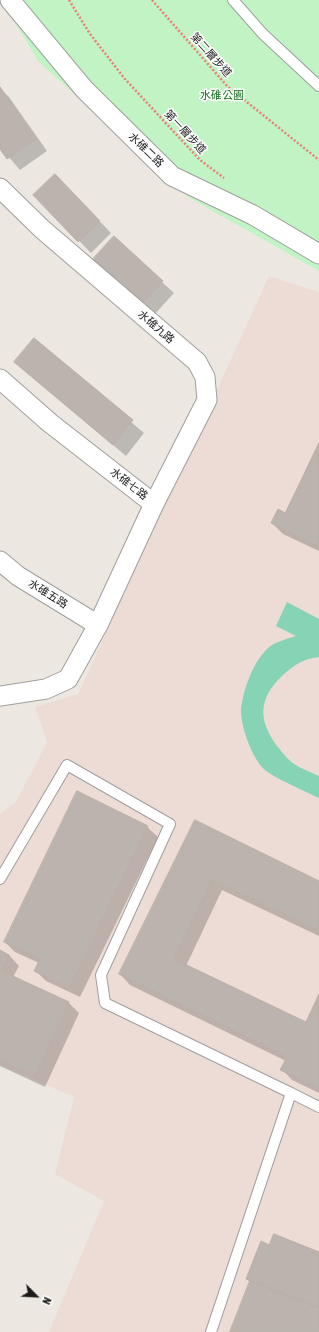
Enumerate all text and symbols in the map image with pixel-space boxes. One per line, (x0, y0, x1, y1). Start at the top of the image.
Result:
street label: 第二層步道 (188, 30, 234, 80)
park label: 水碓公園 (200, 89, 244, 103)
street label: 第一層步道 (161, 107, 209, 157)
street label: 水碓二路 (126, 130, 166, 170)
street label: 水碓九路 (135, 308, 177, 346)
street label: 水碓七路 (108, 465, 150, 503)
street label: 水碓五路 (26, 577, 70, 611)
north arrow (16, 1276, 56, 1316)
text: N (40, 1295, 54, 1306)

